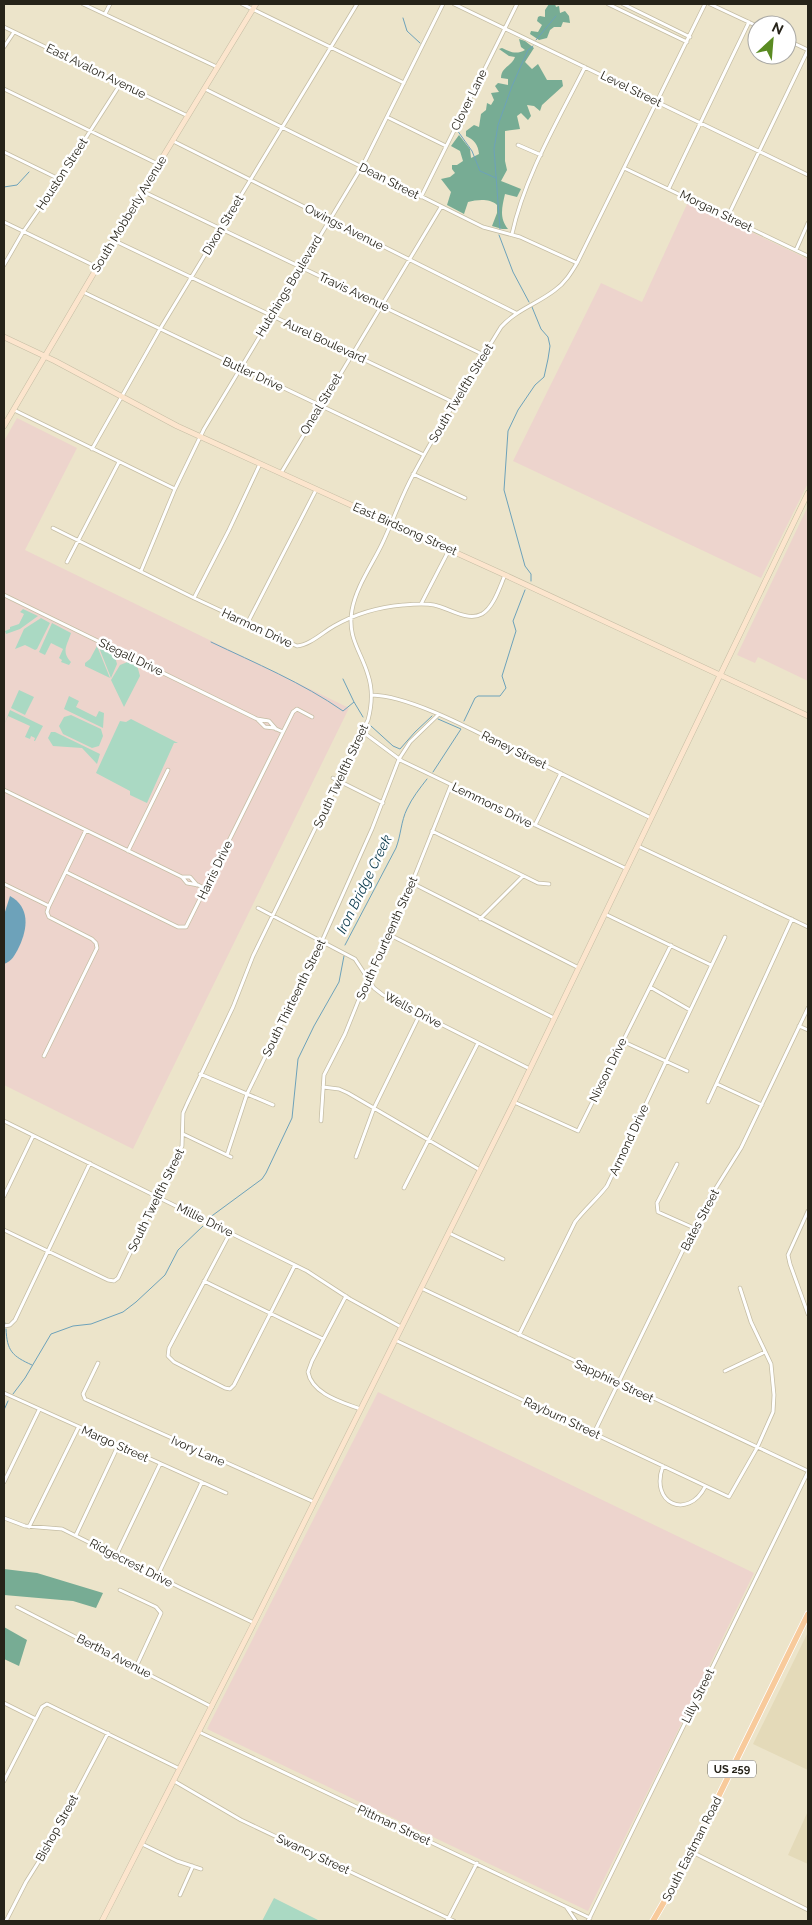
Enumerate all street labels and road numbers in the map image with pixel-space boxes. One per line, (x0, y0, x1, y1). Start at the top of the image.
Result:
street label: East Avalon Avenue (44, 41, 148, 101)
street label: Clover Lane (448, 67, 490, 133)
street label: Level Street (598, 68, 664, 110)
street label: Houston Street (33, 135, 91, 213)
street label: South Mobberly Avenue (89, 153, 169, 275)
street label: Dean Street (357, 160, 421, 202)
street label: Morgan Street (677, 187, 755, 235)
street label: Dixon Street (200, 192, 246, 258)
street label: Owings Avenue (302, 201, 386, 253)
street label: Hutchings Boulevard (253, 233, 325, 339)
street label: Travis Avenue (316, 270, 392, 314)
street label: Aurel Boulevard (282, 316, 368, 366)
street label: South Twelfth Street (426, 341, 496, 445)
street label: Butler Drive (221, 354, 285, 394)
street label: Oneal Street (297, 371, 345, 437)
street label: East Birdsong Street (351, 500, 459, 558)
street label: Harmon Drive (219, 606, 295, 650)
street label: Stegall Drive (96, 635, 166, 679)
street label: South Twelfth Street (311, 722, 371, 830)
street label: Raney Street (479, 728, 549, 772)
street label: Lemmons Drive (450, 780, 534, 830)
street label: Harris Drive (195, 838, 235, 902)
street label: South Fourteenth Street (354, 874, 420, 1002)
street label: South Thirteenth Street (259, 937, 329, 1059)
street label: Wells Drive (382, 989, 444, 1031)
street label: Nixson Drive (586, 1036, 630, 1104)
street label: Armond Drive (606, 1102, 652, 1178)
street label: South Twelfth Street (125, 1146, 187, 1254)
street label: Bates Street (678, 1187, 722, 1253)
street label: Millie Drive (175, 1200, 235, 1240)
street label: Sapphire Street (572, 1357, 656, 1405)
street label: Rayburn Street (522, 1394, 602, 1442)
street label: Margo Street (79, 1423, 151, 1465)
street label: Ivory Lane (169, 1433, 227, 1469)
street label: Ridgecrest Drive (87, 1536, 175, 1590)
street label: Bertha Avenue (74, 1631, 154, 1681)
street label: Lilly Street (679, 1667, 717, 1725)
road number: US 259 (708, 1760, 756, 1778)
street label: Bishop Street (33, 1792, 81, 1864)
street label: South Eastman Road (660, 1794, 724, 1904)
street label: Pittman Street (355, 1802, 433, 1848)
street label: Swancy Street (274, 1831, 352, 1877)

